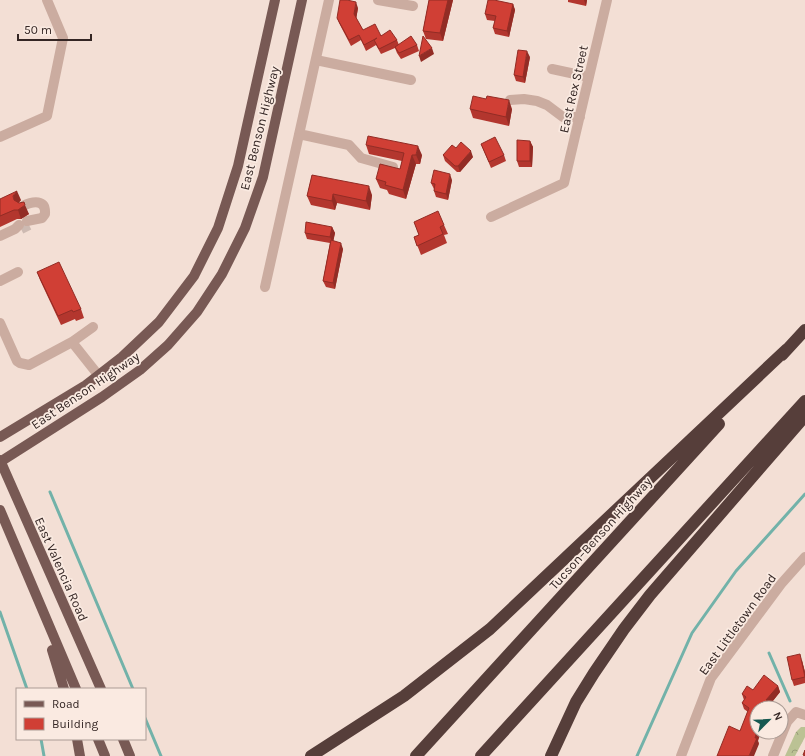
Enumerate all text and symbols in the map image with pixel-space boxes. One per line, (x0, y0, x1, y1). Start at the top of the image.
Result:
scale bar (18, 16, 91, 42)
text: 50 m (24, 23, 52, 37)
street label: East Rex Street (556, 44, 591, 134)
street label: East Benson Highway (237, 65, 282, 192)
street label: East Benson Highway (28, 349, 142, 432)
street label: Tucson–Benson Highway (546, 474, 655, 593)
street label: East Valencia Road (32, 515, 91, 624)
street label: East Littletown Road (696, 571, 779, 678)
legend (16, 688, 146, 740)
text: Road (52, 697, 80, 711)
north arrow (749, 700, 789, 740)
text: N (770, 710, 785, 722)
text: Building (52, 717, 99, 731)

